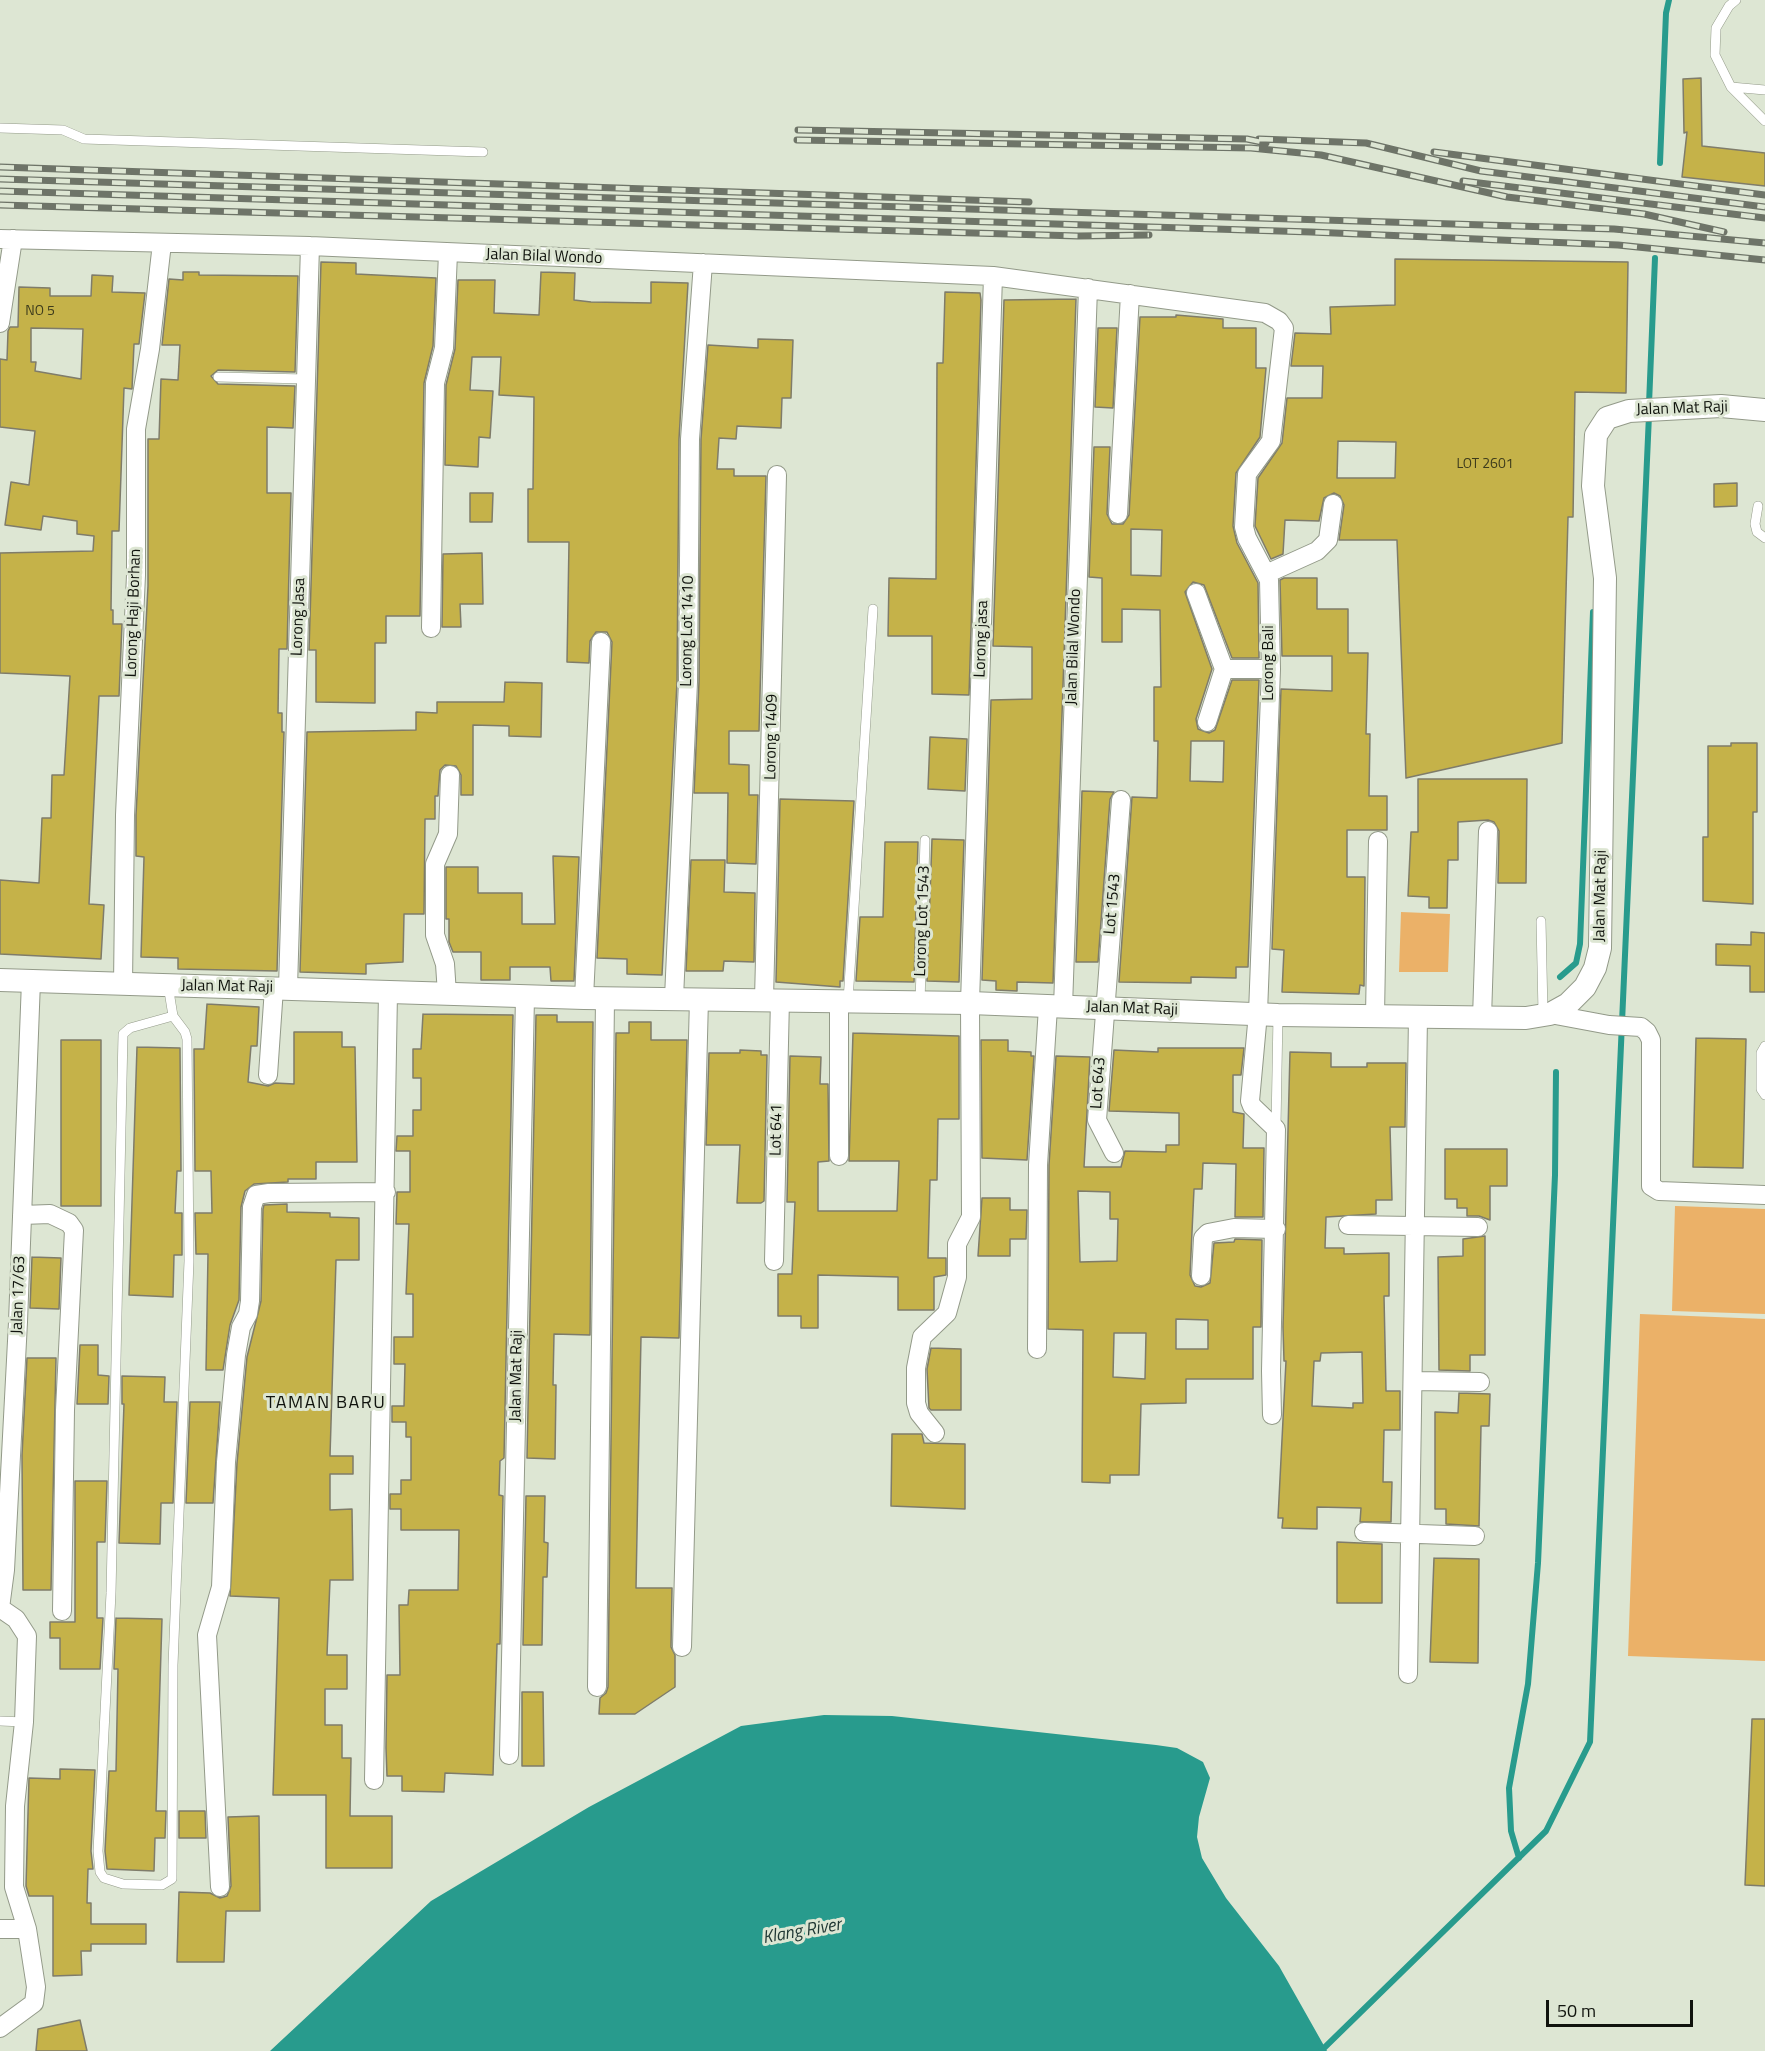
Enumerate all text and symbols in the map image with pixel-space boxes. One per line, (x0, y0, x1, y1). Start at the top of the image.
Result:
street label: Jalan Bilal Wondo (485, 245, 603, 269)
house number: NO 5 (25, 304, 55, 320)
street label: Jalan Mat Raji (1636, 398, 1728, 420)
house number: LOT 2601 (1456, 457, 1514, 473)
street label: Lorong Haji Borhan (122, 548, 146, 678)
street label: Lorong Lot 1410 (677, 575, 699, 687)
street label: Lorong Jasa (288, 578, 310, 656)
street label: Jalan Bilal Wondo (1062, 588, 1086, 706)
street label: Lorong jasa (971, 600, 993, 678)
street label: Lorong Bali (1259, 625, 1279, 701)
street label: Lorong 1409 (762, 694, 782, 780)
street label: Jalan Mat Raji (1591, 850, 1611, 942)
street label: Lorong Lot 1543 (911, 865, 935, 977)
street label: Lot 1543 (1101, 873, 1125, 935)
street label: Jalan Mat Raji (181, 977, 273, 997)
street label: Jalan Mat Raji (1086, 998, 1178, 1020)
street label: Lot 643 (1088, 1056, 1110, 1110)
street label: Lot 641 (767, 1104, 787, 1156)
street label: Jalan 17/63 (8, 1255, 30, 1335)
street label: Jalan Mat Raji (507, 1330, 527, 1422)
district label: TAMAN BARU (266, 1393, 386, 1415)
water label: Klang River (761, 1914, 843, 1950)
scale bar (1549, 1988, 1696, 2026)
text: 50 m (1557, 1997, 1596, 2024)

